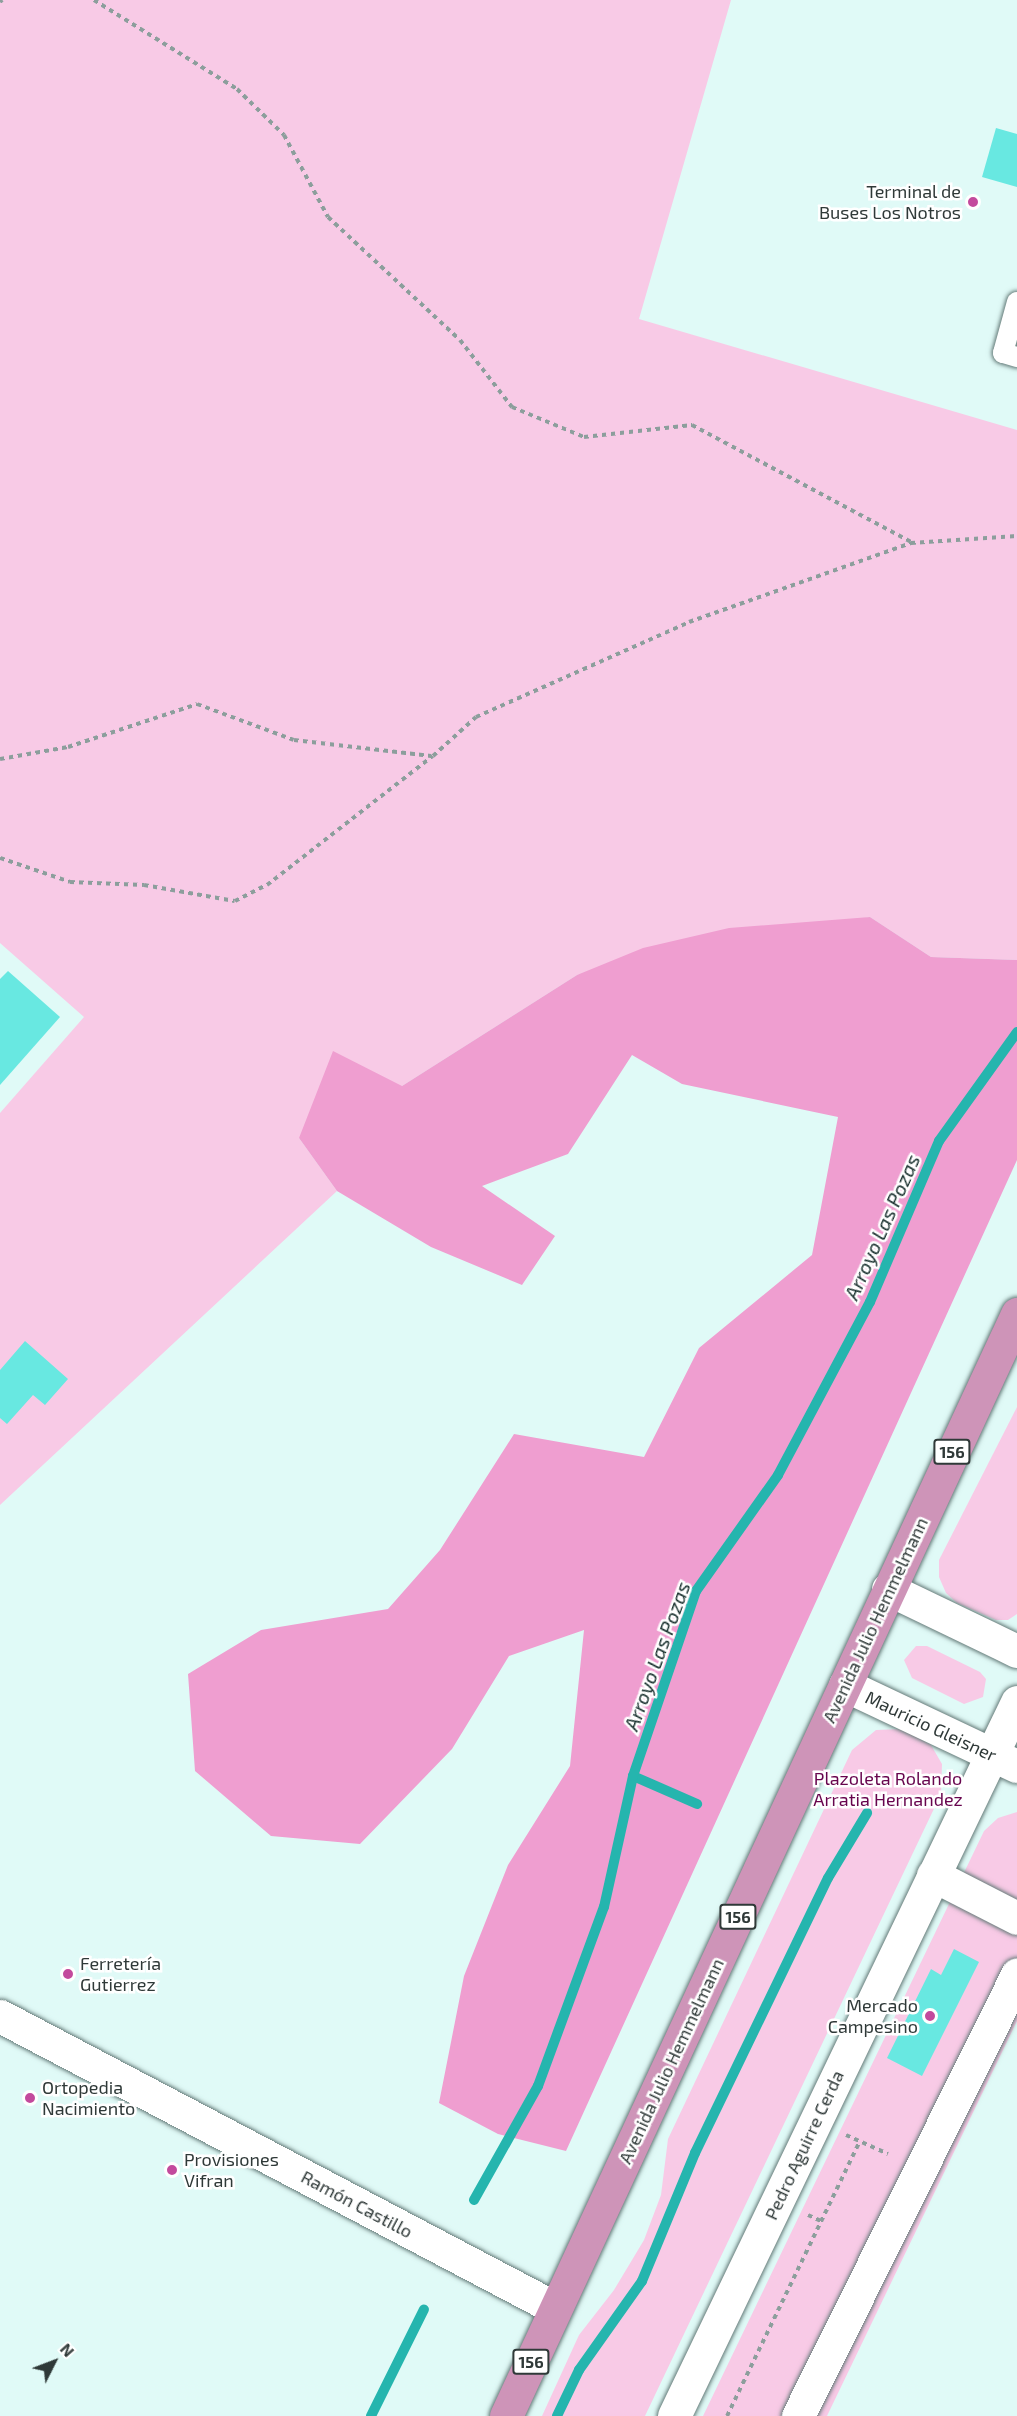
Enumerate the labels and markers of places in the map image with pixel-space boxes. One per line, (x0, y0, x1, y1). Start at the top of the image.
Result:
place label: Terminal de Buses Los Notros (819, 181, 961, 224)
marker: Terminal de Buses Los Notros (966, 195, 980, 209)
place label: Ferretería Gutierrez (80, 1953, 161, 1996)
marker: Ferretería Gutierrez (61, 1967, 75, 1981)
place label: Mercado Campesino (828, 1995, 918, 2038)
marker: Mercado Campesino (923, 2009, 937, 2023)
place label: Ortopedia Nacimiento (42, 2077, 135, 2120)
marker: Ortopedia Nacimiento (23, 2091, 37, 2105)
place label: Provisiones Vifran (184, 2149, 279, 2192)
marker: Provisiones Vifran (165, 2163, 179, 2177)

